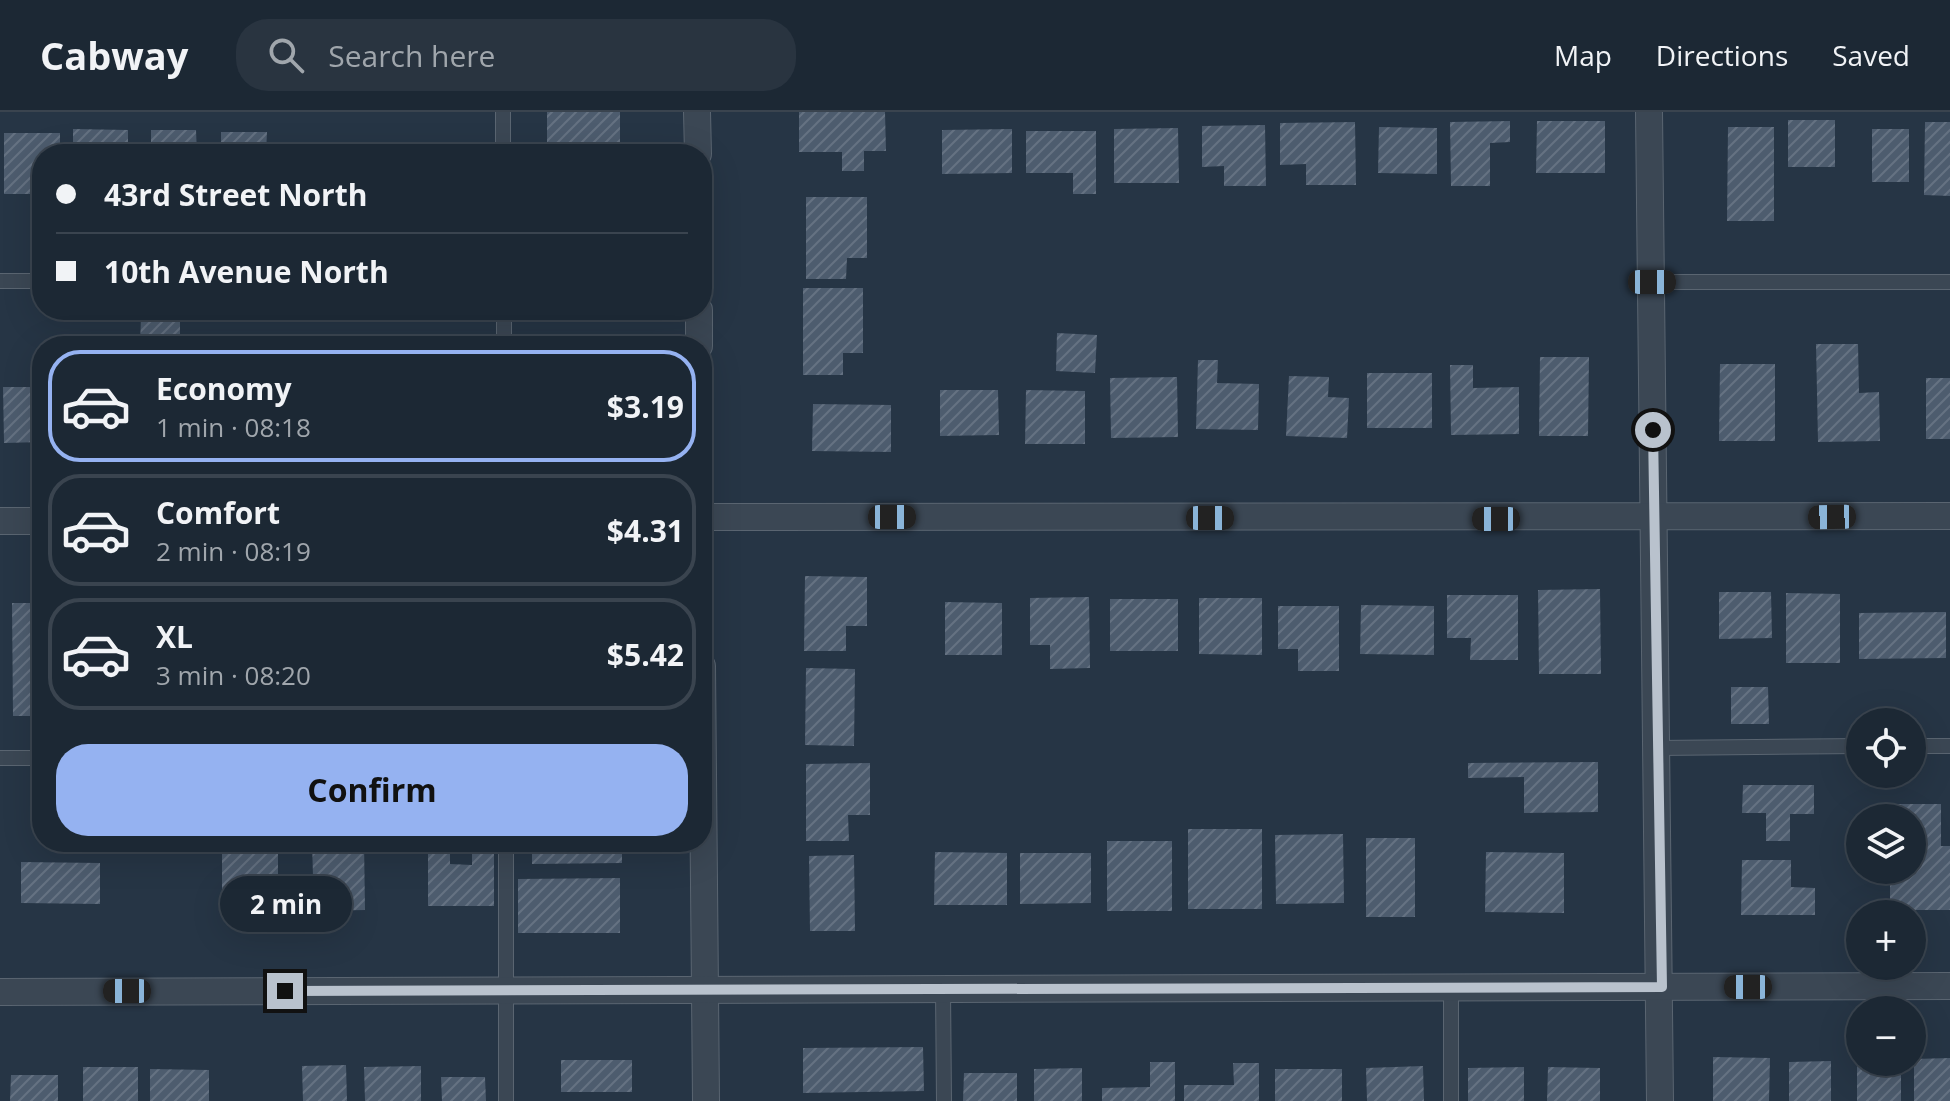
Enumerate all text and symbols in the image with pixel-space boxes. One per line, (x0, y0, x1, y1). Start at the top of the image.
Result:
search box (236, 19, 796, 91)
text: Cabway (40, 29, 188, 81)
icon: search (264, 33, 308, 77)
text: Search here (328, 35, 495, 76)
text: Map (1554, 36, 1612, 74)
text: Directions (1656, 36, 1788, 74)
text: Saved (1832, 36, 1910, 74)
text: 43rd Street North (104, 174, 367, 215)
text: 10th Avenue North (104, 251, 389, 292)
car (1628, 270, 1676, 294)
text: Economy (156, 368, 292, 409)
icon: car (60, 370, 132, 442)
text: $3.19 (607, 386, 684, 427)
text: 1 min · 08:18 (156, 409, 311, 445)
route start (1635, 412, 1671, 448)
text: Comfort (156, 492, 280, 533)
icon: car (60, 494, 132, 566)
car (868, 505, 916, 529)
car (1808, 505, 1856, 529)
car (1186, 506, 1234, 530)
car (1472, 507, 1520, 531)
text: $4.31 (607, 510, 684, 551)
text: 2 min · 08:19 (156, 533, 311, 569)
text: XL (156, 616, 193, 657)
icon: car (60, 618, 132, 690)
text: $5.42 (607, 634, 684, 675)
text: 3 min · 08:20 (156, 657, 311, 693)
map controls (1846, 708, 1926, 1076)
button: locate (1846, 708, 1926, 788)
button: Confirm (56, 744, 688, 836)
button: layers (1846, 804, 1926, 884)
callout: 2 min (219, 875, 351, 931)
text: 2 min (250, 886, 322, 922)
button: + (1846, 900, 1926, 980)
route end (267, 973, 303, 1009)
car (1724, 975, 1772, 999)
car (103, 979, 151, 1003)
button: − (1846, 996, 1926, 1076)

